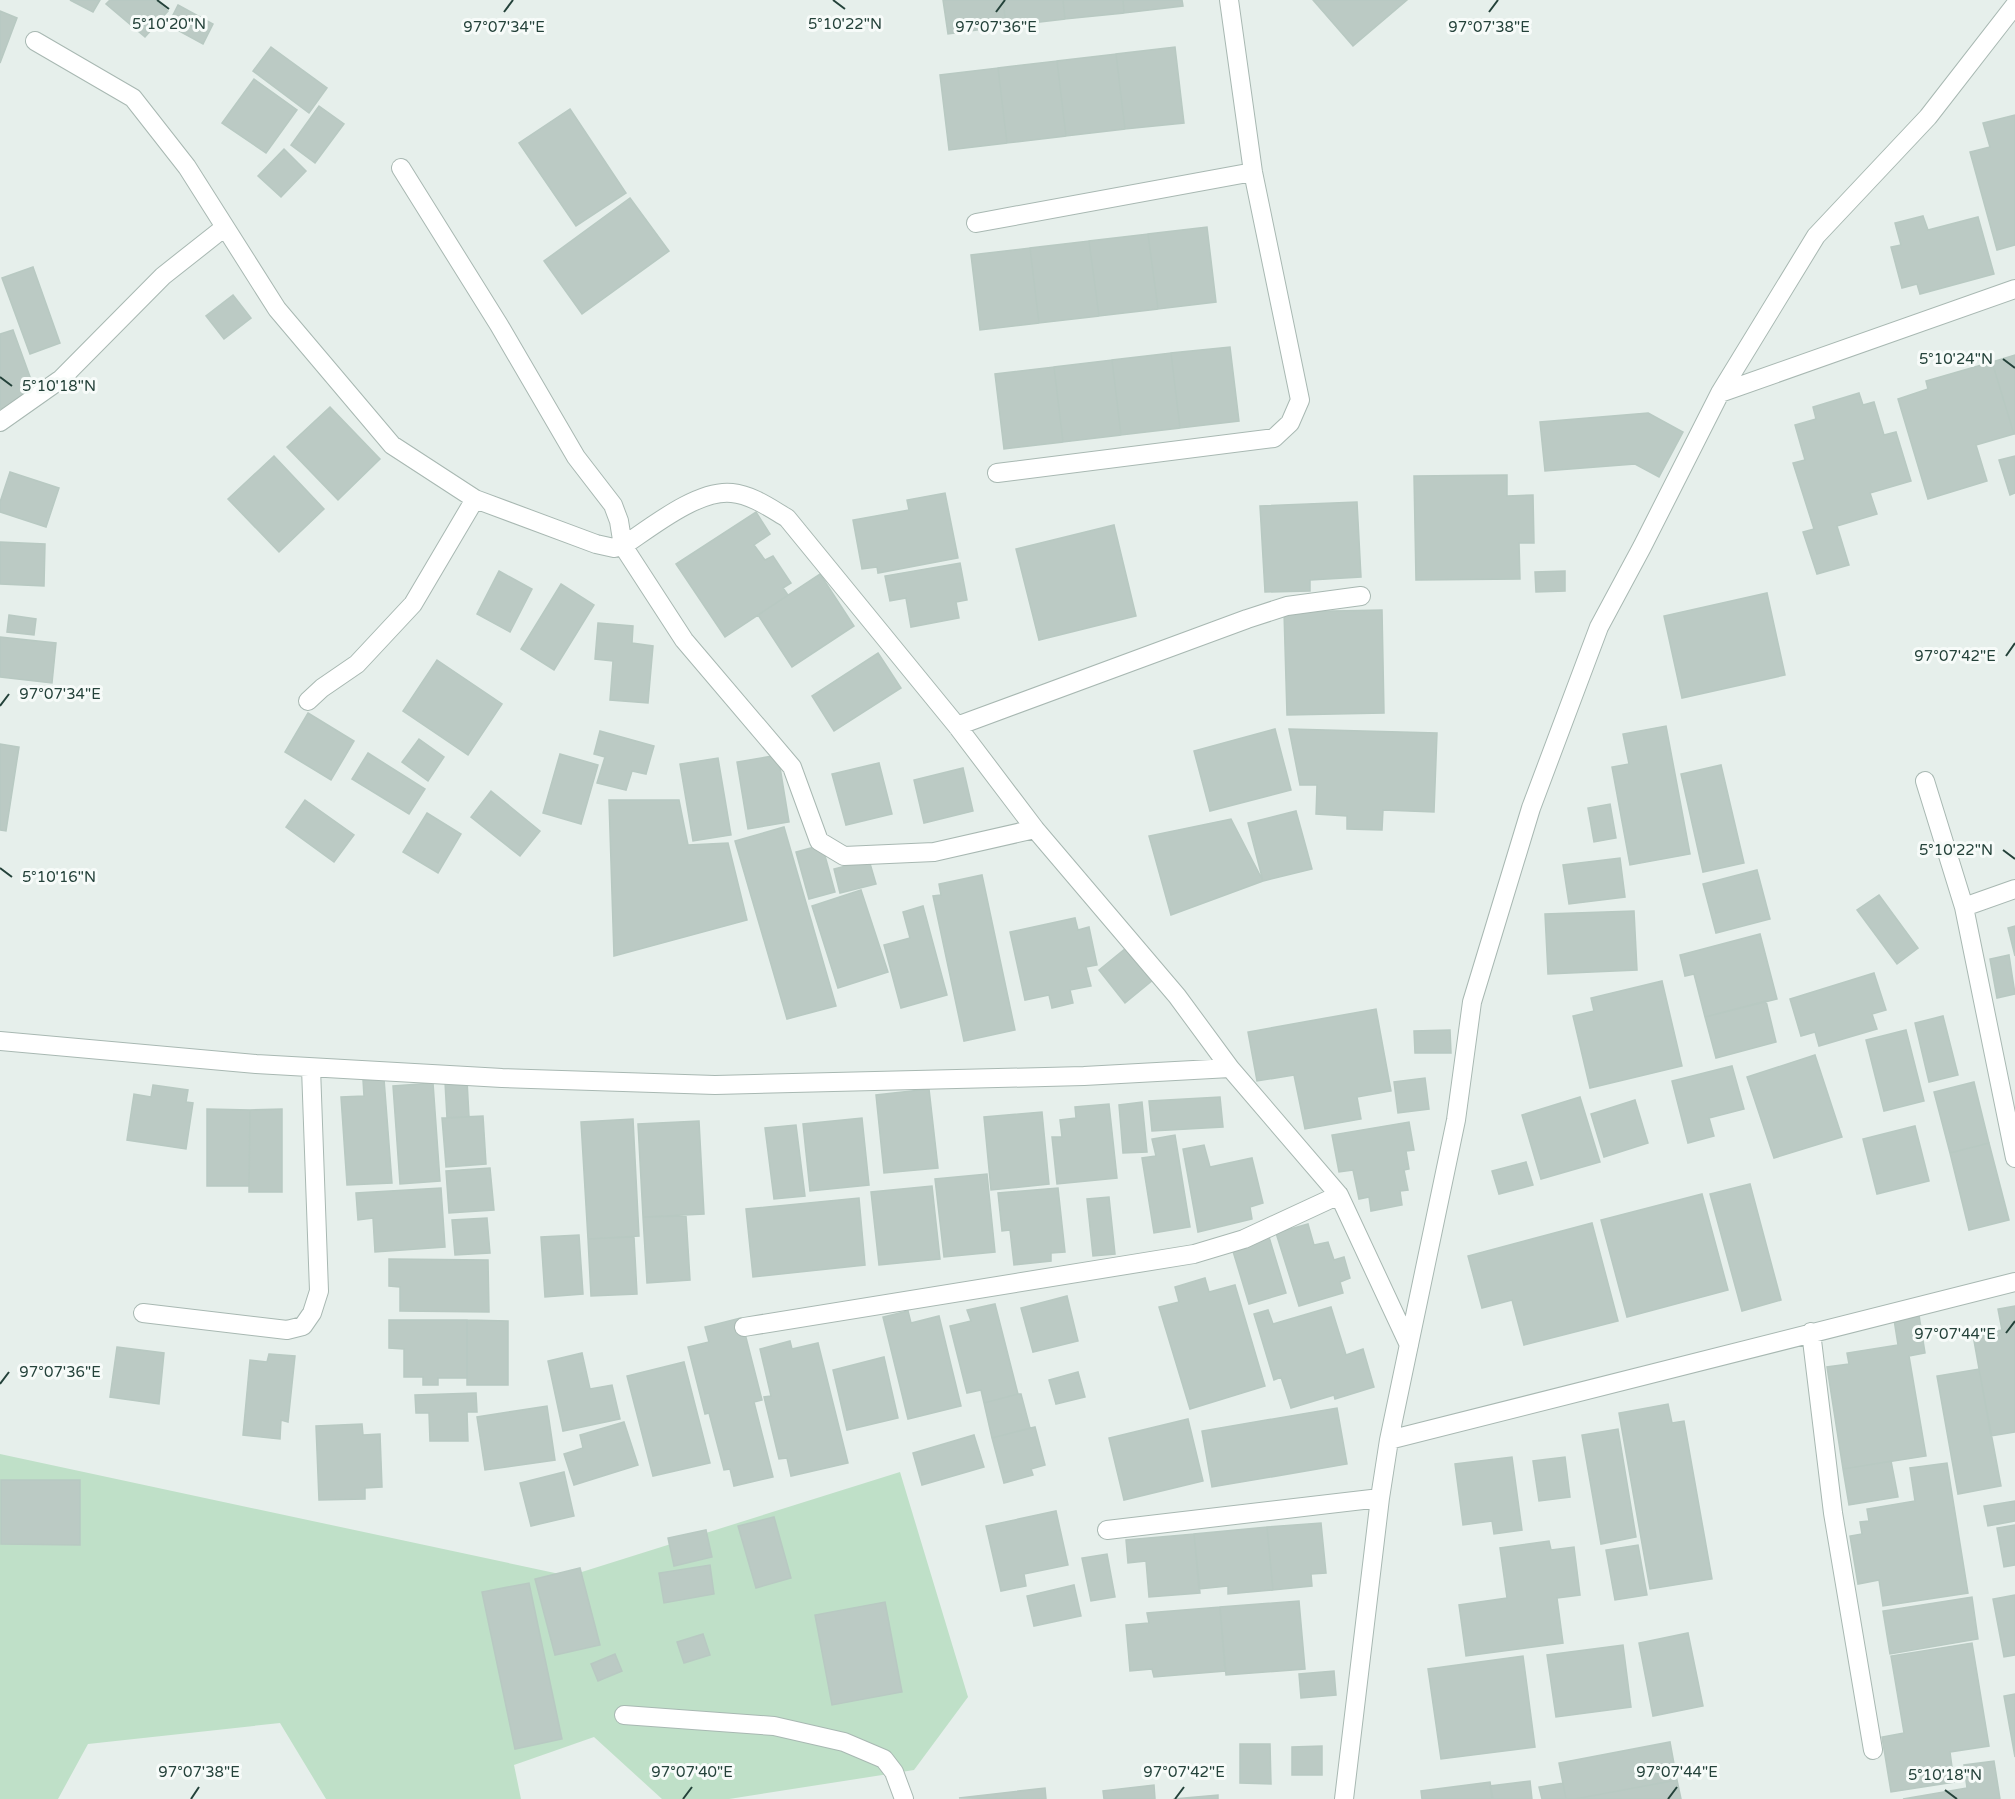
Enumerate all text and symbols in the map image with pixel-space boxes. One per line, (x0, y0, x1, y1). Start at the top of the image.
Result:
text: 5°10'20"N (132, 15, 206, 33)
text: 5°10'22"N (808, 15, 882, 33)
text: 97°07'34"E (463, 18, 545, 36)
text: 97°07'36"E (955, 18, 1037, 36)
text: 97°07'38"E (1448, 18, 1530, 36)
text: 5°10'24"N (1919, 350, 1993, 368)
text: 5°10'18"N (22, 377, 96, 395)
text: 97°07'42"E (1914, 647, 1996, 665)
text: 97°07'34"E (19, 685, 101, 703)
text: 5°10'22"N (1919, 841, 1993, 859)
text: 5°10'16"N (22, 868, 96, 886)
text: 97°07'44"E (1914, 1325, 1996, 1343)
text: 97°07'36"E (19, 1363, 101, 1381)
text: 97°07'38"E (158, 1763, 240, 1781)
text: 97°07'40"E (651, 1763, 733, 1781)
text: 97°07'42"E (1143, 1763, 1225, 1781)
text: 97°07'44"E (1636, 1763, 1718, 1781)
text: 5°10'18"N (1908, 1766, 1982, 1784)

